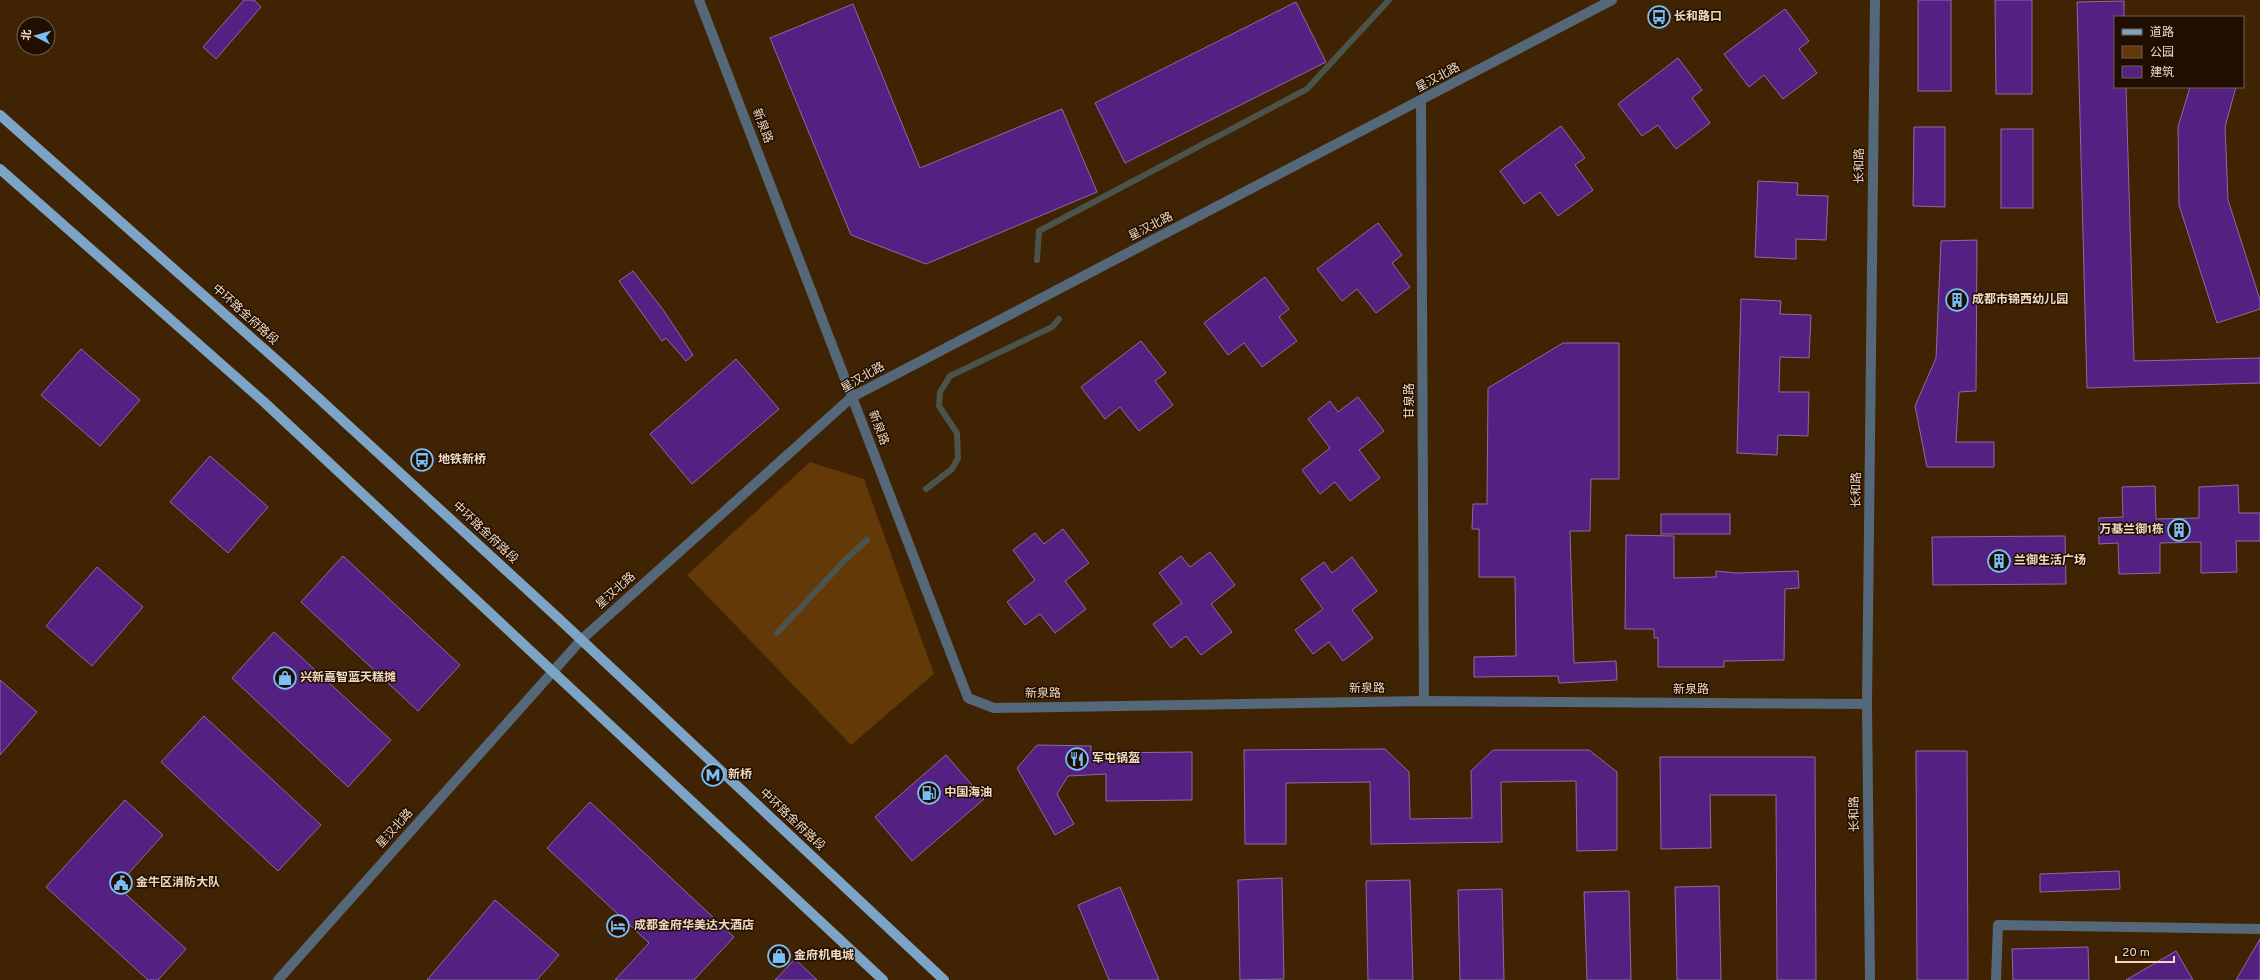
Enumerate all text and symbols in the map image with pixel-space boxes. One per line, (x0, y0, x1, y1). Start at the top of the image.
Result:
bus stop icon: 长和路口 (1646, 4, 1672, 30)
place label: 长和路口 (1674, 9, 1722, 25)
north arrow (16, 16, 56, 56)
legend (2114, 16, 2244, 88)
text: 道路 (2150, 25, 2174, 41)
text: 北 (20, 29, 35, 41)
text: 公园 (2150, 45, 2174, 61)
street label: 星汉北路 (1413, 60, 1463, 96)
text: 建筑 (2150, 65, 2174, 81)
street label: 新泉路 (748, 106, 776, 146)
street label: 长和路 (1852, 148, 1868, 184)
street label: 星汉北路 (1126, 209, 1176, 245)
street label: 中环路金府路段 (208, 281, 282, 349)
building icon: 成都市锦西幼儿园 (1944, 287, 1970, 313)
place label: 成都市锦西幼儿园 (1972, 292, 2068, 308)
street label: 星汉北路 (838, 359, 888, 397)
street label: 甘泉路 (1402, 383, 1418, 419)
street label: 新泉路 (864, 408, 892, 448)
bus stop icon: 地铁新桥 (409, 447, 435, 473)
place label: 地铁新桥 (438, 452, 486, 468)
street label: 长和路 (1849, 472, 1865, 508)
street label: 中环路金府路段 (449, 498, 521, 568)
building icon: 万基兰御1栋 (2166, 517, 2192, 543)
place label: 万基兰御1栋 (2099, 522, 2164, 538)
building icon: 兰御生活广场 (1986, 548, 2012, 574)
place label: 兰御生活广场 (2014, 553, 2086, 569)
street label: 星汉北路 (593, 569, 639, 613)
shop icon: 兴新嘉智蓝天糕摊 (272, 665, 298, 691)
place label: 兴新嘉智蓝天糕摊 (300, 670, 396, 686)
street label: 新泉路 (1349, 681, 1385, 697)
street label: 新泉路 (1673, 682, 1709, 698)
street label: 新泉路 (1025, 686, 1061, 702)
restaurant icon: 军屯锅盔 (1064, 746, 1090, 772)
place label: 军屯锅盔 (1092, 751, 1140, 767)
metro station icon: 新桥 (700, 762, 726, 788)
place label: 新桥 (728, 767, 752, 783)
fuel station icon: 中国海油 (916, 780, 942, 806)
street label: 中环路金府路段 (756, 785, 828, 855)
place label: 中国海油 (944, 785, 992, 801)
street label: 长和路 (1847, 796, 1863, 832)
street label: 星汉北路 (373, 806, 417, 852)
public building icon: 金牛区消防大队 (108, 870, 134, 896)
place label: 金牛区消防大队 (136, 875, 220, 891)
hotel icon: 成都金府华美达大酒店 (605, 913, 631, 939)
place label: 成都金府华美达大酒店 (634, 918, 754, 934)
scale bar (2116, 938, 2174, 964)
shop icon: 金府机电城 (766, 943, 792, 969)
text: 20 m (2122, 945, 2150, 961)
place label: 金府机电城 (794, 948, 854, 964)

